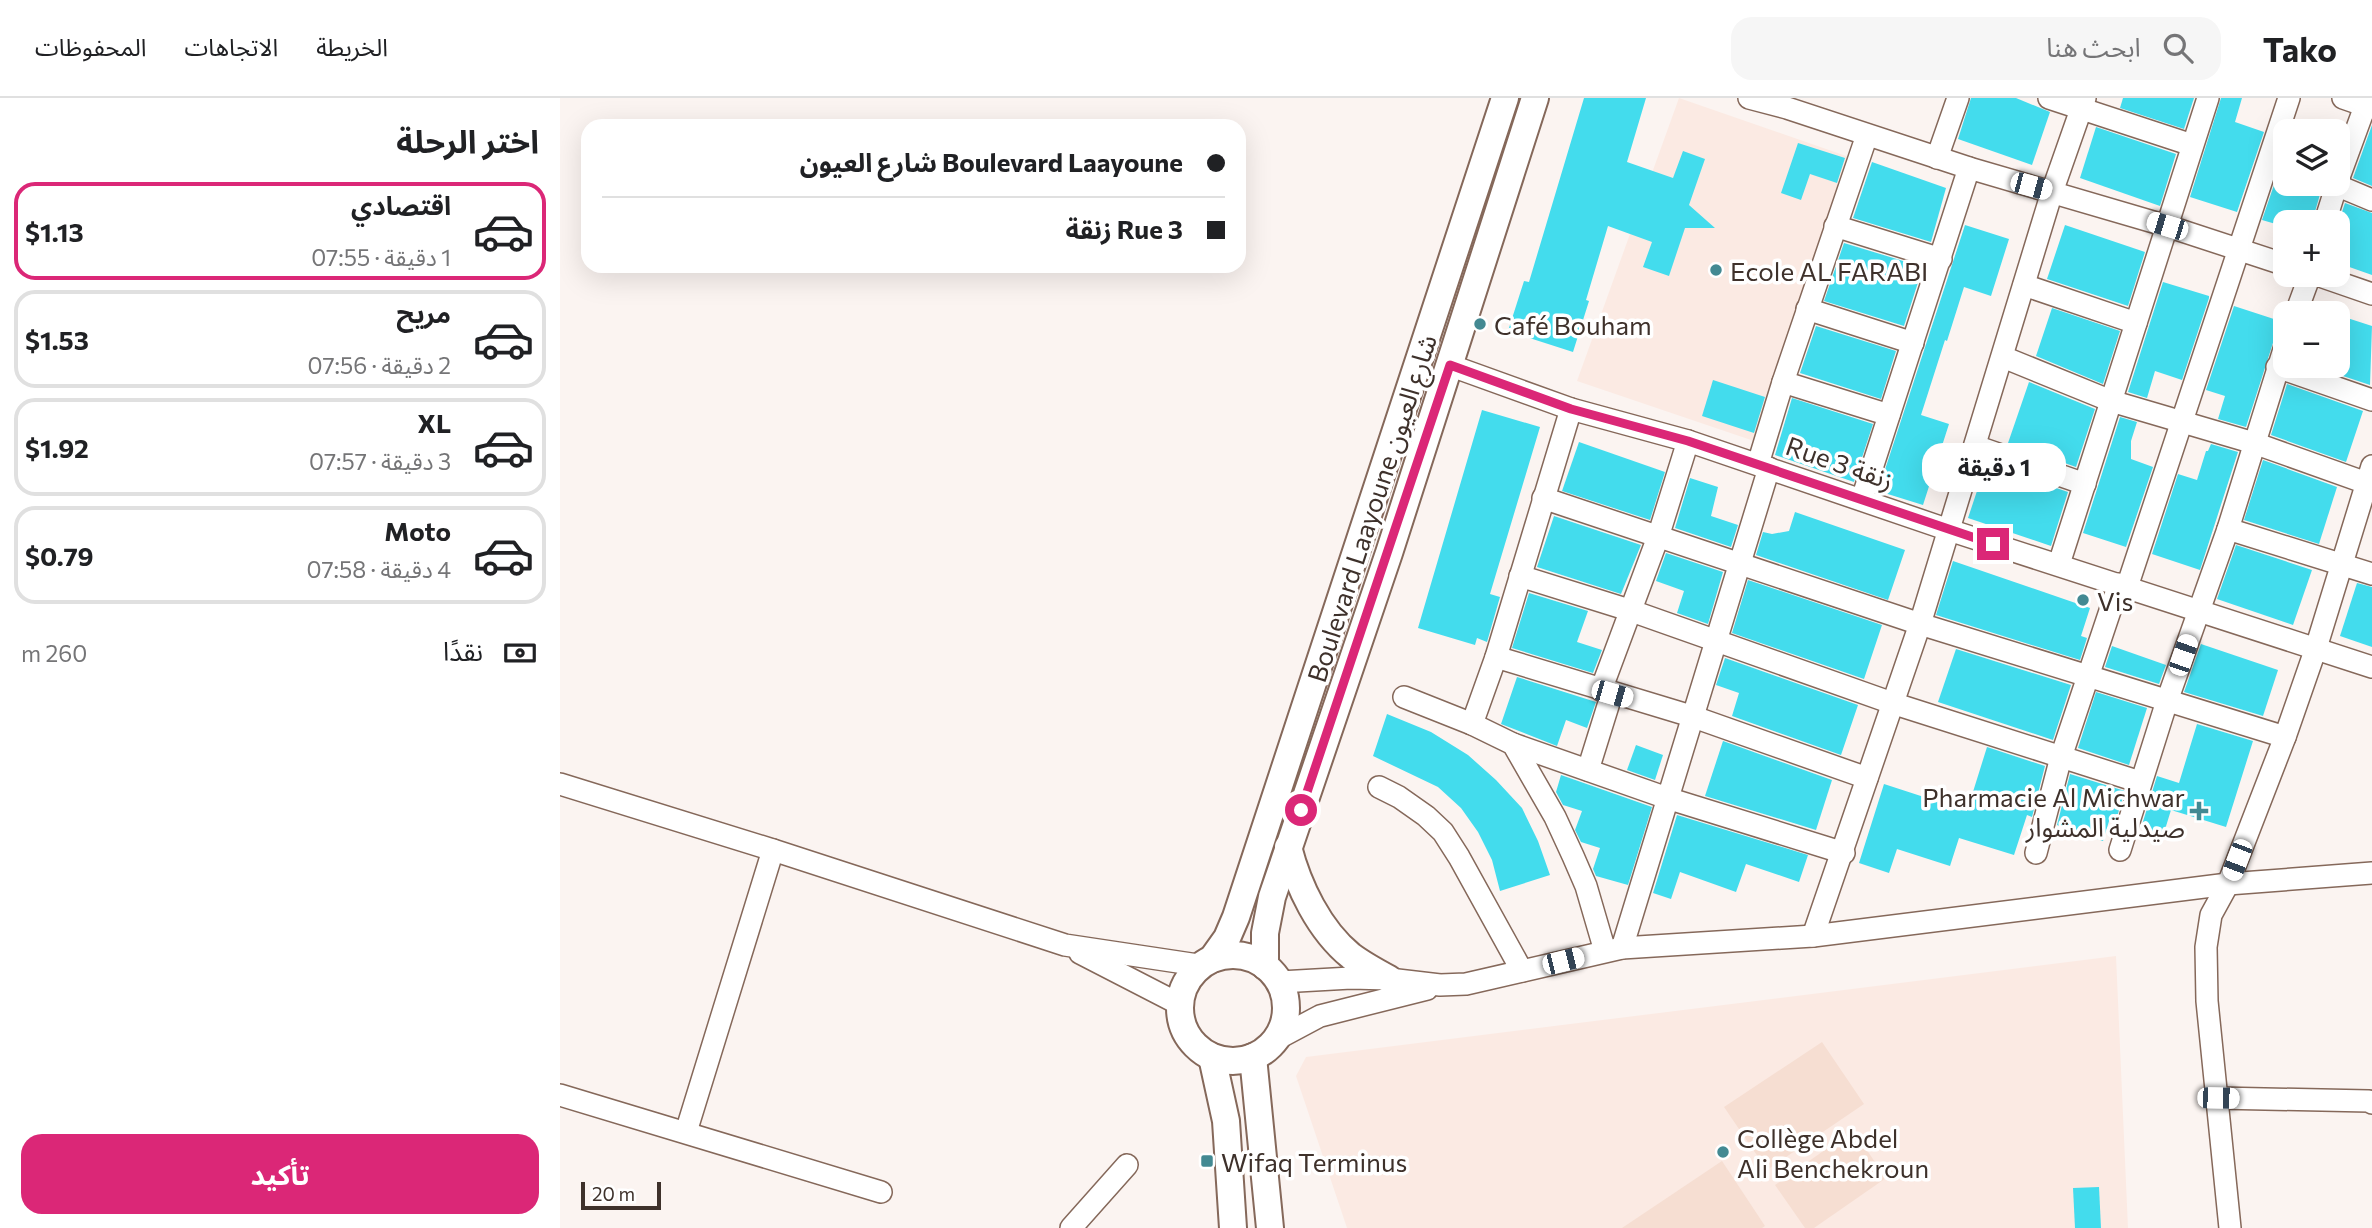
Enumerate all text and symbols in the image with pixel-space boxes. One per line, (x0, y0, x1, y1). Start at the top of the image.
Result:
search box (1731, 17, 2221, 80)
text: Tako (2263, 28, 2337, 69)
icon: search (2159, 29, 2197, 67)
text: ابحث هنا (2046, 31, 2141, 62)
text: المحفوظات (35, 32, 146, 61)
text: الاتجاهات (184, 32, 278, 61)
text: الخريطة (316, 32, 388, 61)
map controls (2273, 119, 2350, 378)
button: layers (2273, 119, 2350, 196)
text: اختر الرحلة (396, 120, 539, 160)
text: Boulevard Laayoune شارع العيون (800, 146, 1183, 177)
car (2008, 170, 2055, 202)
text: اقتصادي (351, 189, 451, 220)
icon: car (472, 200, 535, 263)
car (2144, 210, 2191, 242)
button: + (2273, 210, 2350, 287)
text: Rue 3 زنقة (1065, 213, 1183, 244)
text: $1.13 (25, 216, 84, 247)
text: 1 دقيقة · 07:55 (311, 243, 451, 271)
place label: Ecole AL FARABI (1730, 255, 1928, 286)
marker: Ecole AL FARABI (1708, 262, 1724, 278)
text: مريح (396, 297, 451, 328)
button: − (2273, 301, 2350, 378)
icon: car (472, 308, 535, 371)
place label: Café Bouham (1494, 309, 1652, 340)
marker: Café Bouham (1472, 316, 1488, 332)
text: $1.53 (25, 324, 89, 355)
street label: Boulevard Laayoune شارع العيون (1300, 330, 1447, 687)
text: 2 دقيقة · 07:56 (308, 351, 451, 379)
text: XL (417, 407, 451, 438)
icon: car (472, 416, 535, 479)
street label: Rue 3 زنقة (1782, 429, 1898, 496)
text: $1.92 (25, 432, 89, 463)
callout: 1 دقيقة (1921, 442, 2065, 492)
text: 3 دقيقة · 07:57 (309, 447, 451, 475)
text: 1 دقيقة (1958, 453, 2030, 481)
text: Moto (384, 515, 451, 546)
icon: car (472, 524, 535, 587)
route end (1977, 528, 2009, 560)
text: $0.79 (25, 540, 94, 571)
text: 4 دقيقة · 07:58 (306, 555, 451, 583)
place label: Vis (2097, 585, 2133, 616)
marker: Vis (2075, 592, 2091, 608)
car (2167, 632, 2200, 678)
icon: cash (501, 634, 539, 672)
text: نقدًا (443, 635, 483, 666)
text: 260 m (21, 639, 87, 667)
car (1589, 678, 1636, 710)
place label: Pharmacie Al Michwar صيدلية المشوار (1922, 781, 2185, 843)
route start (1285, 794, 1317, 826)
marker: Pharmacie Al Michwar صيدلية المشوار (2191, 803, 2207, 819)
car (2220, 837, 2255, 883)
car (1541, 946, 1586, 976)
car (2197, 1087, 2240, 1109)
place label: Collège Abdel Ali Benchekroun (1737, 1122, 1929, 1183)
button: تأكيد (21, 1134, 539, 1214)
marker: Collège Abdel Ali Benchekroun (1715, 1144, 1731, 1160)
place label: Wifaq Terminus (1221, 1146, 1407, 1177)
marker: Wifaq Terminus (1199, 1153, 1215, 1169)
scale bar (581, 1179, 662, 1211)
text: 20 m (592, 1182, 635, 1205)

